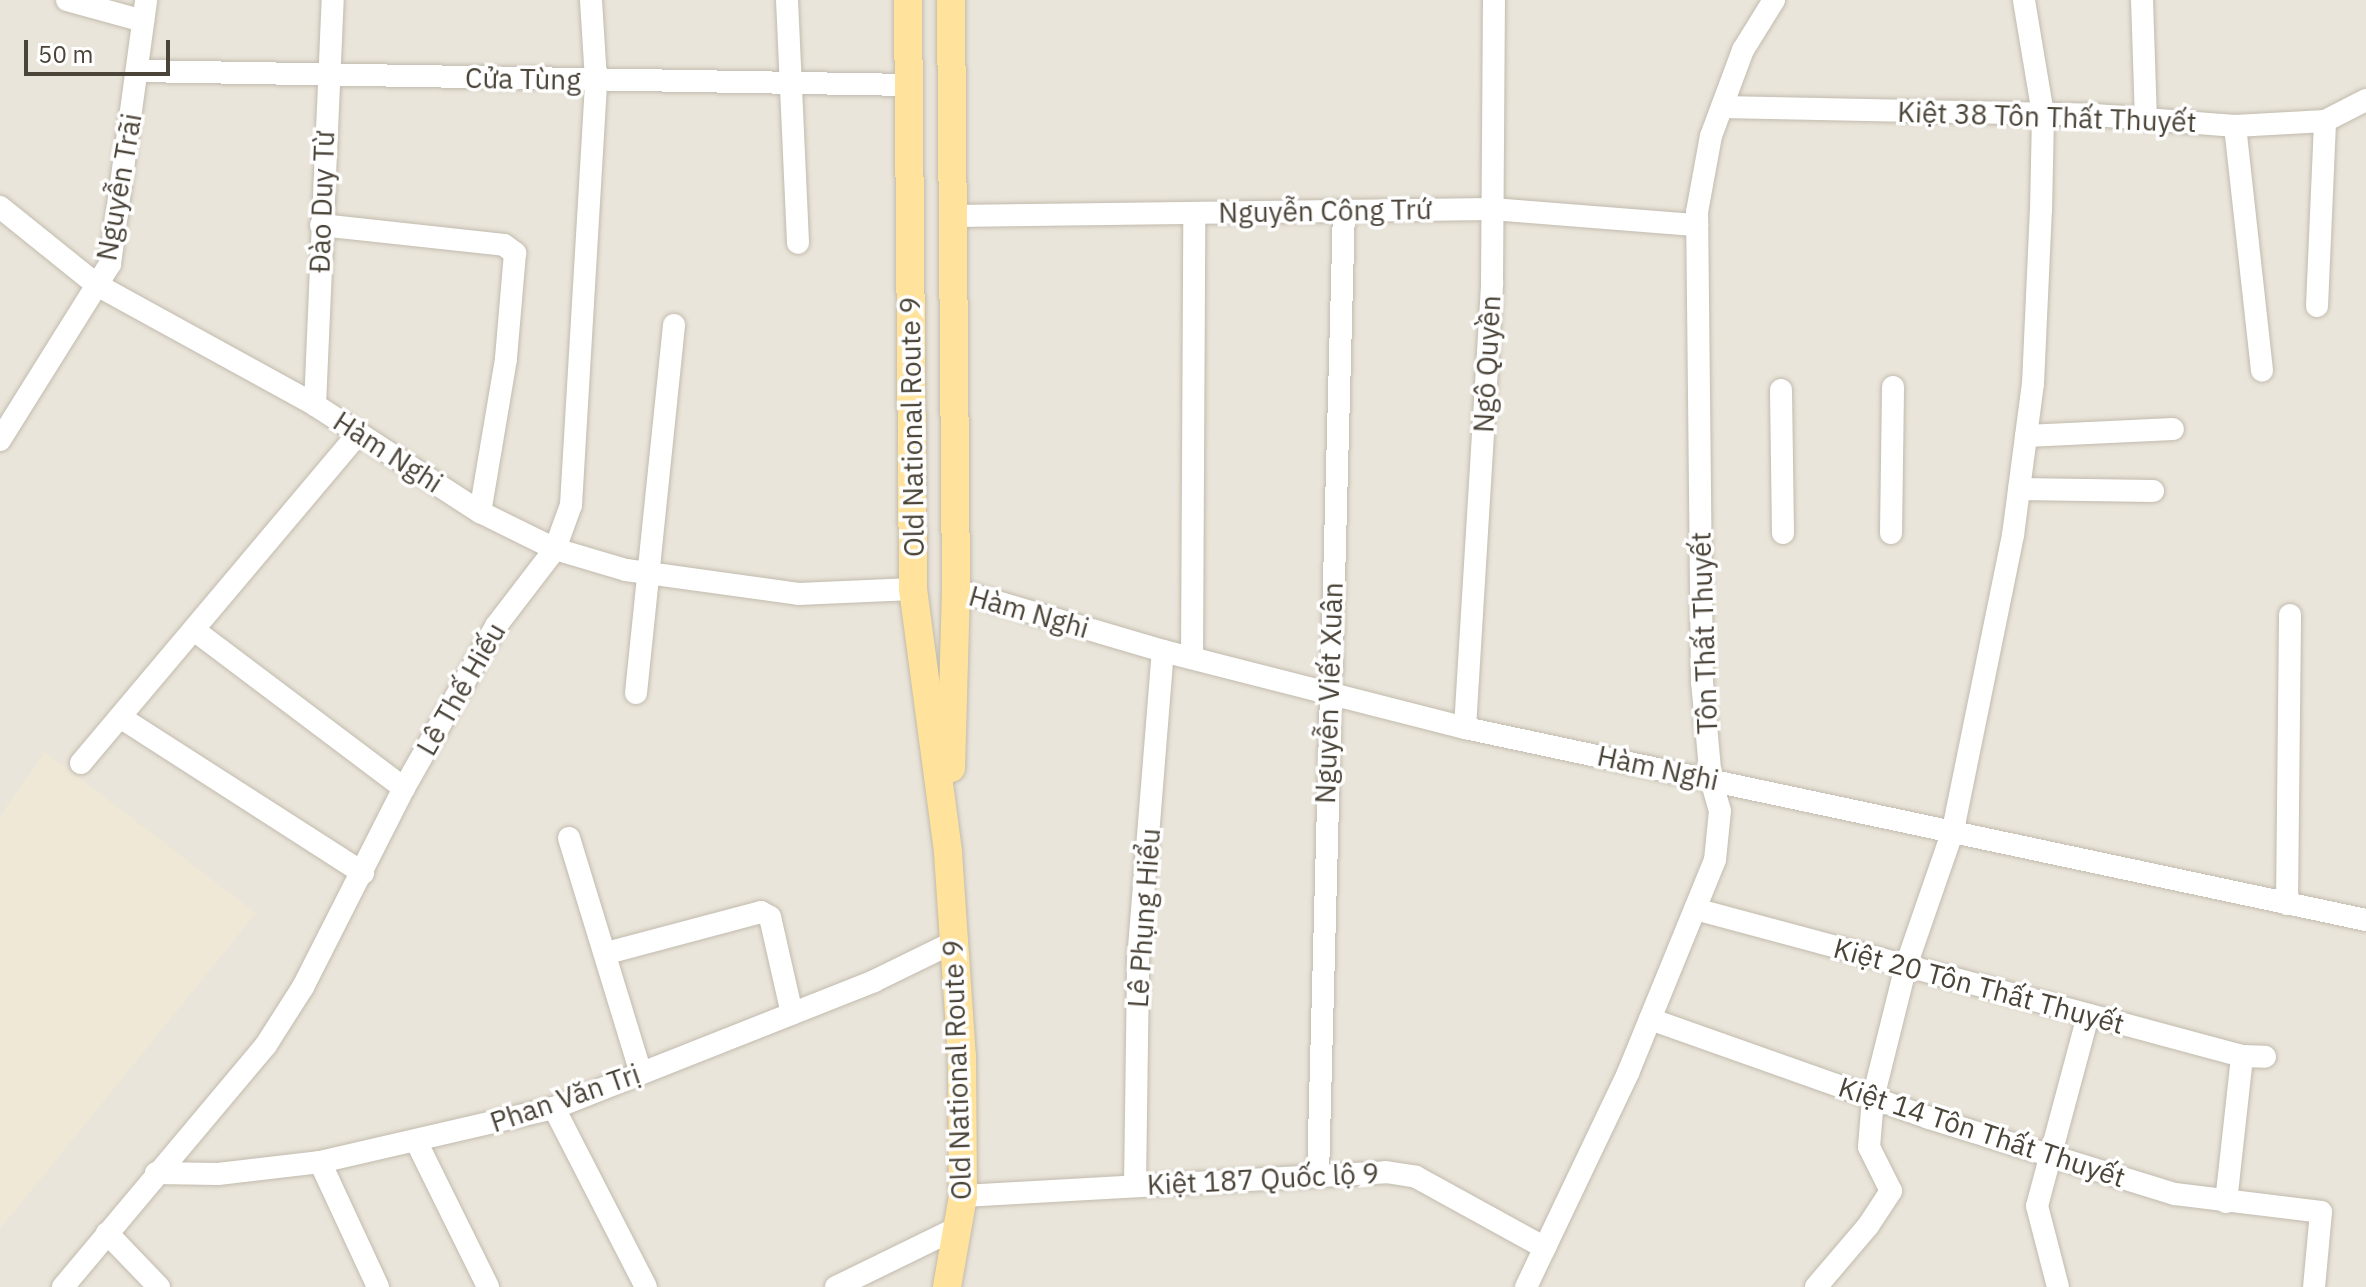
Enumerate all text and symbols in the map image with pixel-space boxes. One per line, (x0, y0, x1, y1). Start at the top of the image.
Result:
scale bar (28, 24, 174, 74)
text: 50 m (38, 38, 93, 70)
street label: Cửa Tùng (465, 61, 581, 97)
street label: Kiệt 38 Tôn Thất Thuyết (1897, 95, 2197, 139)
street label: Nguyễn Trãi (90, 111, 148, 263)
street label: Đào Duy Từ (303, 131, 341, 273)
street label: Nguyễn Công Trứ (1218, 192, 1432, 230)
street label: Ngô Quyền (1467, 294, 1507, 434)
street label: Old National Route 9 (893, 297, 931, 557)
street label: Hàm Nghi (327, 404, 449, 500)
street label: Tôn Thất Thuyết (1684, 531, 1724, 735)
street label: Hàm Nghi (965, 579, 1093, 645)
street label: Nguyễn Viết Xuân (1308, 582, 1350, 804)
street label: Lê Thế Hiếu (410, 617, 512, 761)
street label: Hàm Nghi (1594, 739, 1722, 797)
street label: Lê Phụng Hiểu (1121, 827, 1167, 1009)
street label: Kiệt 20 Tôn Thất Thuyết (1830, 931, 2128, 1041)
street label: Old National Route 9 (936, 939, 978, 1201)
street label: Phan Văn Trị (486, 1057, 644, 1139)
street label: Kiệt 14 Tôn Thất Thuyết (1834, 1070, 2130, 1194)
street label: Kiệt 187 Quốc lộ 9 (1146, 1156, 1380, 1202)

